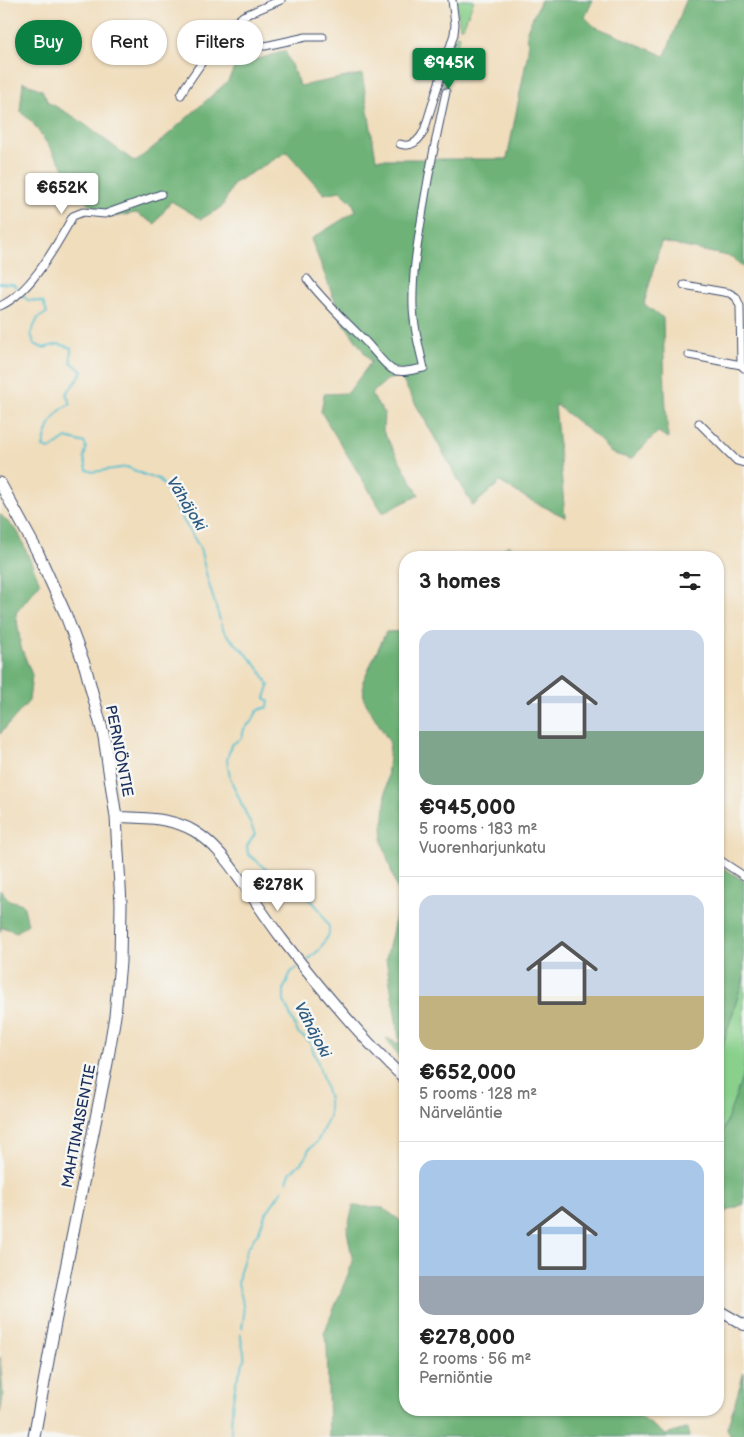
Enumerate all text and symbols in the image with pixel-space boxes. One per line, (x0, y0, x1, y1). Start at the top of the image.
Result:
chip: Buy (15, 20, 82, 65)
chip: Rent (92, 20, 167, 65)
chip: Filters (177, 20, 263, 65)
pin: €945K (414, 48, 484, 90)
text: €945K (424, 54, 474, 73)
pin: €652K (27, 172, 97, 215)
text: €652K (36, 179, 88, 198)
water label: Vähäjoki (162, 473, 211, 536)
icon: filters (676, 567, 704, 595)
text: 3 homes (419, 569, 501, 594)
icon: home (517, 662, 607, 752)
street label: PERNIÖNTIE (101, 704, 137, 798)
text: €945,000 (419, 795, 516, 820)
text: 5 rooms · 183 m² (419, 820, 538, 839)
text: Vuorenharjunkatu (419, 839, 546, 858)
pin: €278K (243, 870, 313, 912)
text: €278K (253, 876, 303, 895)
icon: home (517, 928, 607, 1018)
water label: Vähäjoki (289, 999, 335, 1062)
text: €652,000 (419, 1060, 516, 1085)
street label: MAHTINAISENTIE (58, 1062, 100, 1189)
text: 5 rooms · 128 m² (419, 1085, 537, 1104)
text: Närveläntie (419, 1104, 503, 1123)
icon: home (517, 1193, 607, 1283)
text: €278,000 (419, 1325, 515, 1350)
text: 2 rooms · 56 m² (419, 1350, 531, 1369)
text: Perniöntie (419, 1369, 493, 1388)

